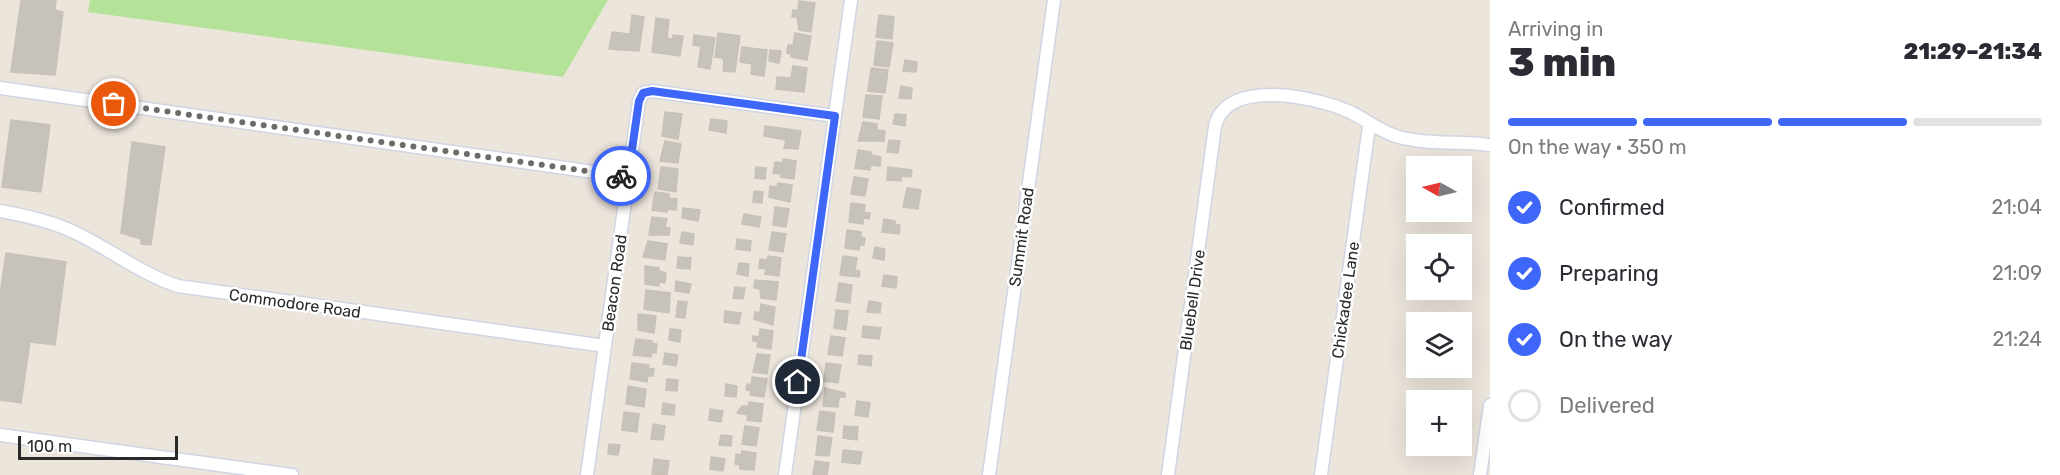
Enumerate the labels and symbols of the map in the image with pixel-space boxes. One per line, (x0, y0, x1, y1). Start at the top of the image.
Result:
pin (88, 78, 139, 129)
courier (591, 146, 651, 206)
north arrow (1406, 156, 1472, 222)
street label: Summit Road (1005, 186, 1038, 288)
street label: Beacon Road (598, 233, 631, 333)
street label: Chickadee Lane (1328, 240, 1363, 360)
street label: Bluebell Drive (1176, 248, 1209, 352)
street label: Commodore Road (228, 285, 362, 322)
pin (772, 356, 823, 407)
scale bar (18, 433, 178, 460)

